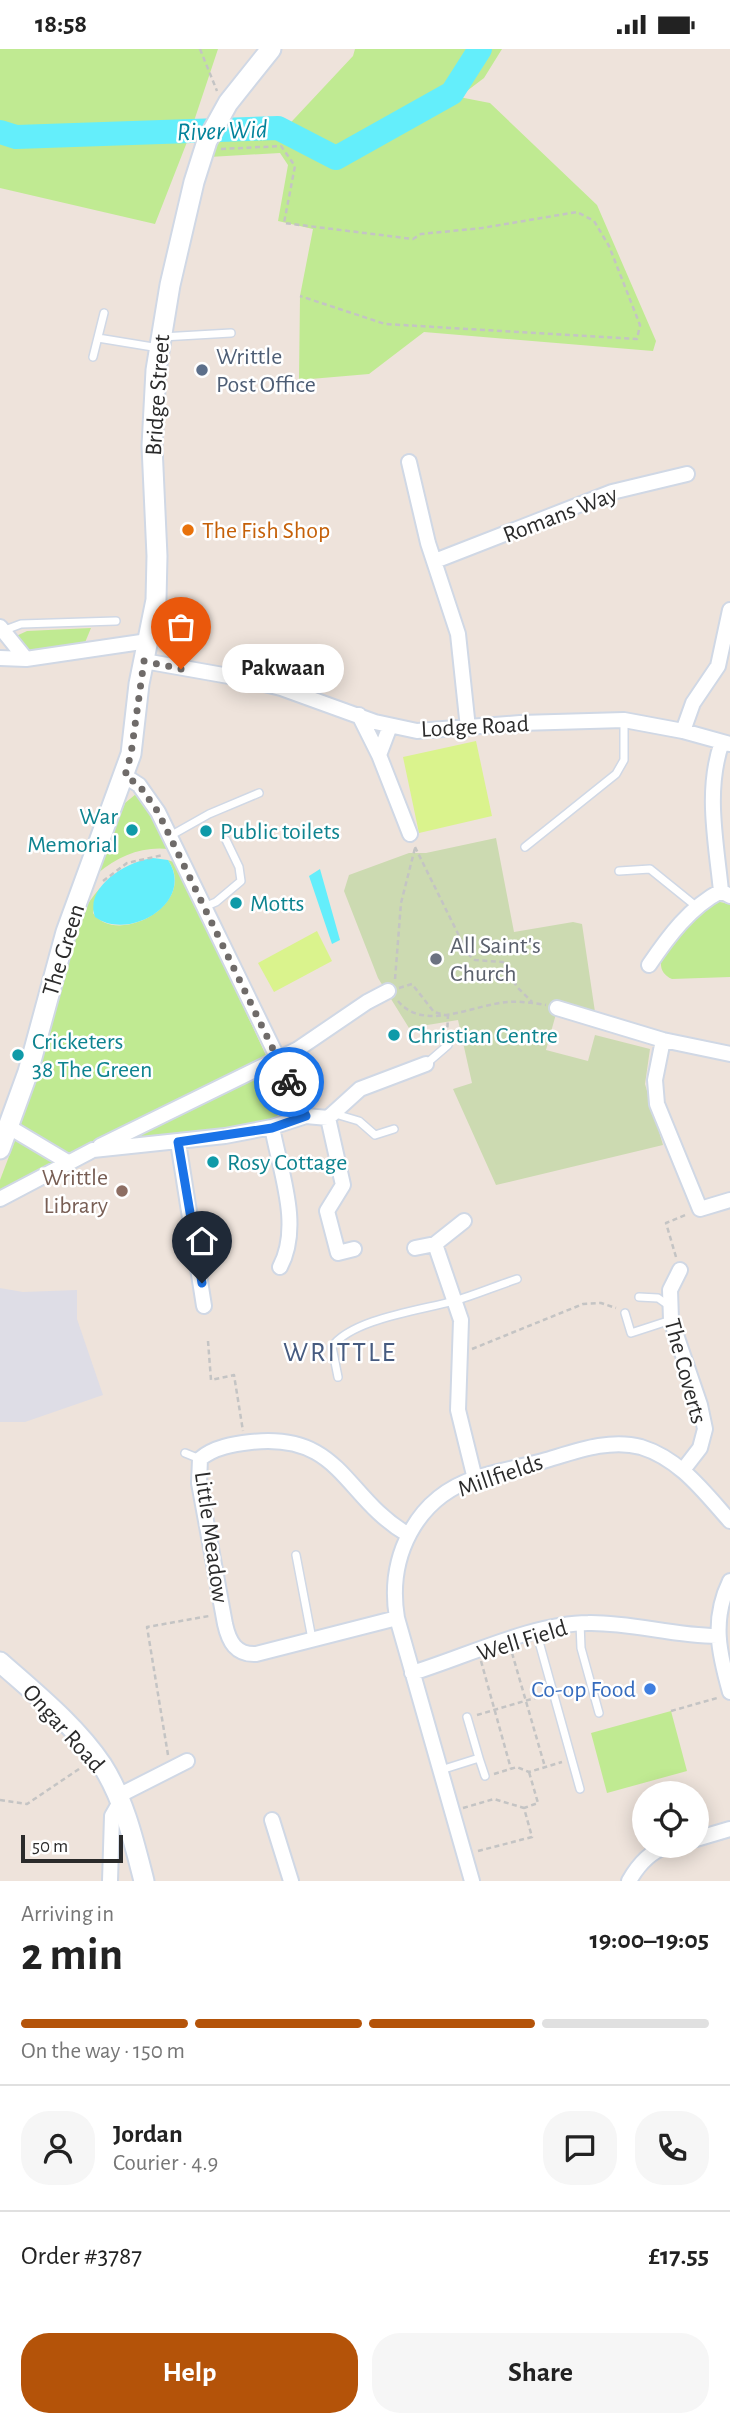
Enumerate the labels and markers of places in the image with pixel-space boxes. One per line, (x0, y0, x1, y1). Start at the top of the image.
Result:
place label: Writtle Post Office (216, 345, 316, 397)
marker: Writtle Post Office (194, 362, 210, 378)
place label: The Fish Shop (202, 519, 330, 543)
marker: The Fish Shop (180, 522, 196, 538)
pin (151, 597, 211, 669)
callout: Pakwaan (223, 645, 346, 693)
place label: War Memorial (27, 805, 118, 857)
place label: Public toilets (220, 820, 340, 844)
marker: War Memorial (124, 822, 140, 838)
marker: Public toilets (198, 823, 214, 839)
place label: Motts (250, 892, 304, 916)
marker: Motts (228, 895, 244, 911)
place label: All Saint's Church (450, 934, 541, 986)
marker: All Saint's Church (428, 951, 444, 967)
place label: Christian Centre (408, 1024, 558, 1048)
marker: Christian Centre (386, 1027, 402, 1043)
place label: Cricketers 38 The Green (32, 1030, 152, 1082)
marker: Cricketers 38 The Green (10, 1047, 26, 1063)
place label: Rosy Cottage (227, 1151, 347, 1175)
marker: Rosy Cottage (205, 1154, 221, 1170)
place label: Writtle Library (42, 1166, 108, 1218)
marker: Writtle Library (114, 1183, 130, 1199)
pin (172, 1211, 232, 1283)
place label: Co-op Food (531, 1678, 636, 1702)
marker: Co-op Food (642, 1681, 658, 1697)

